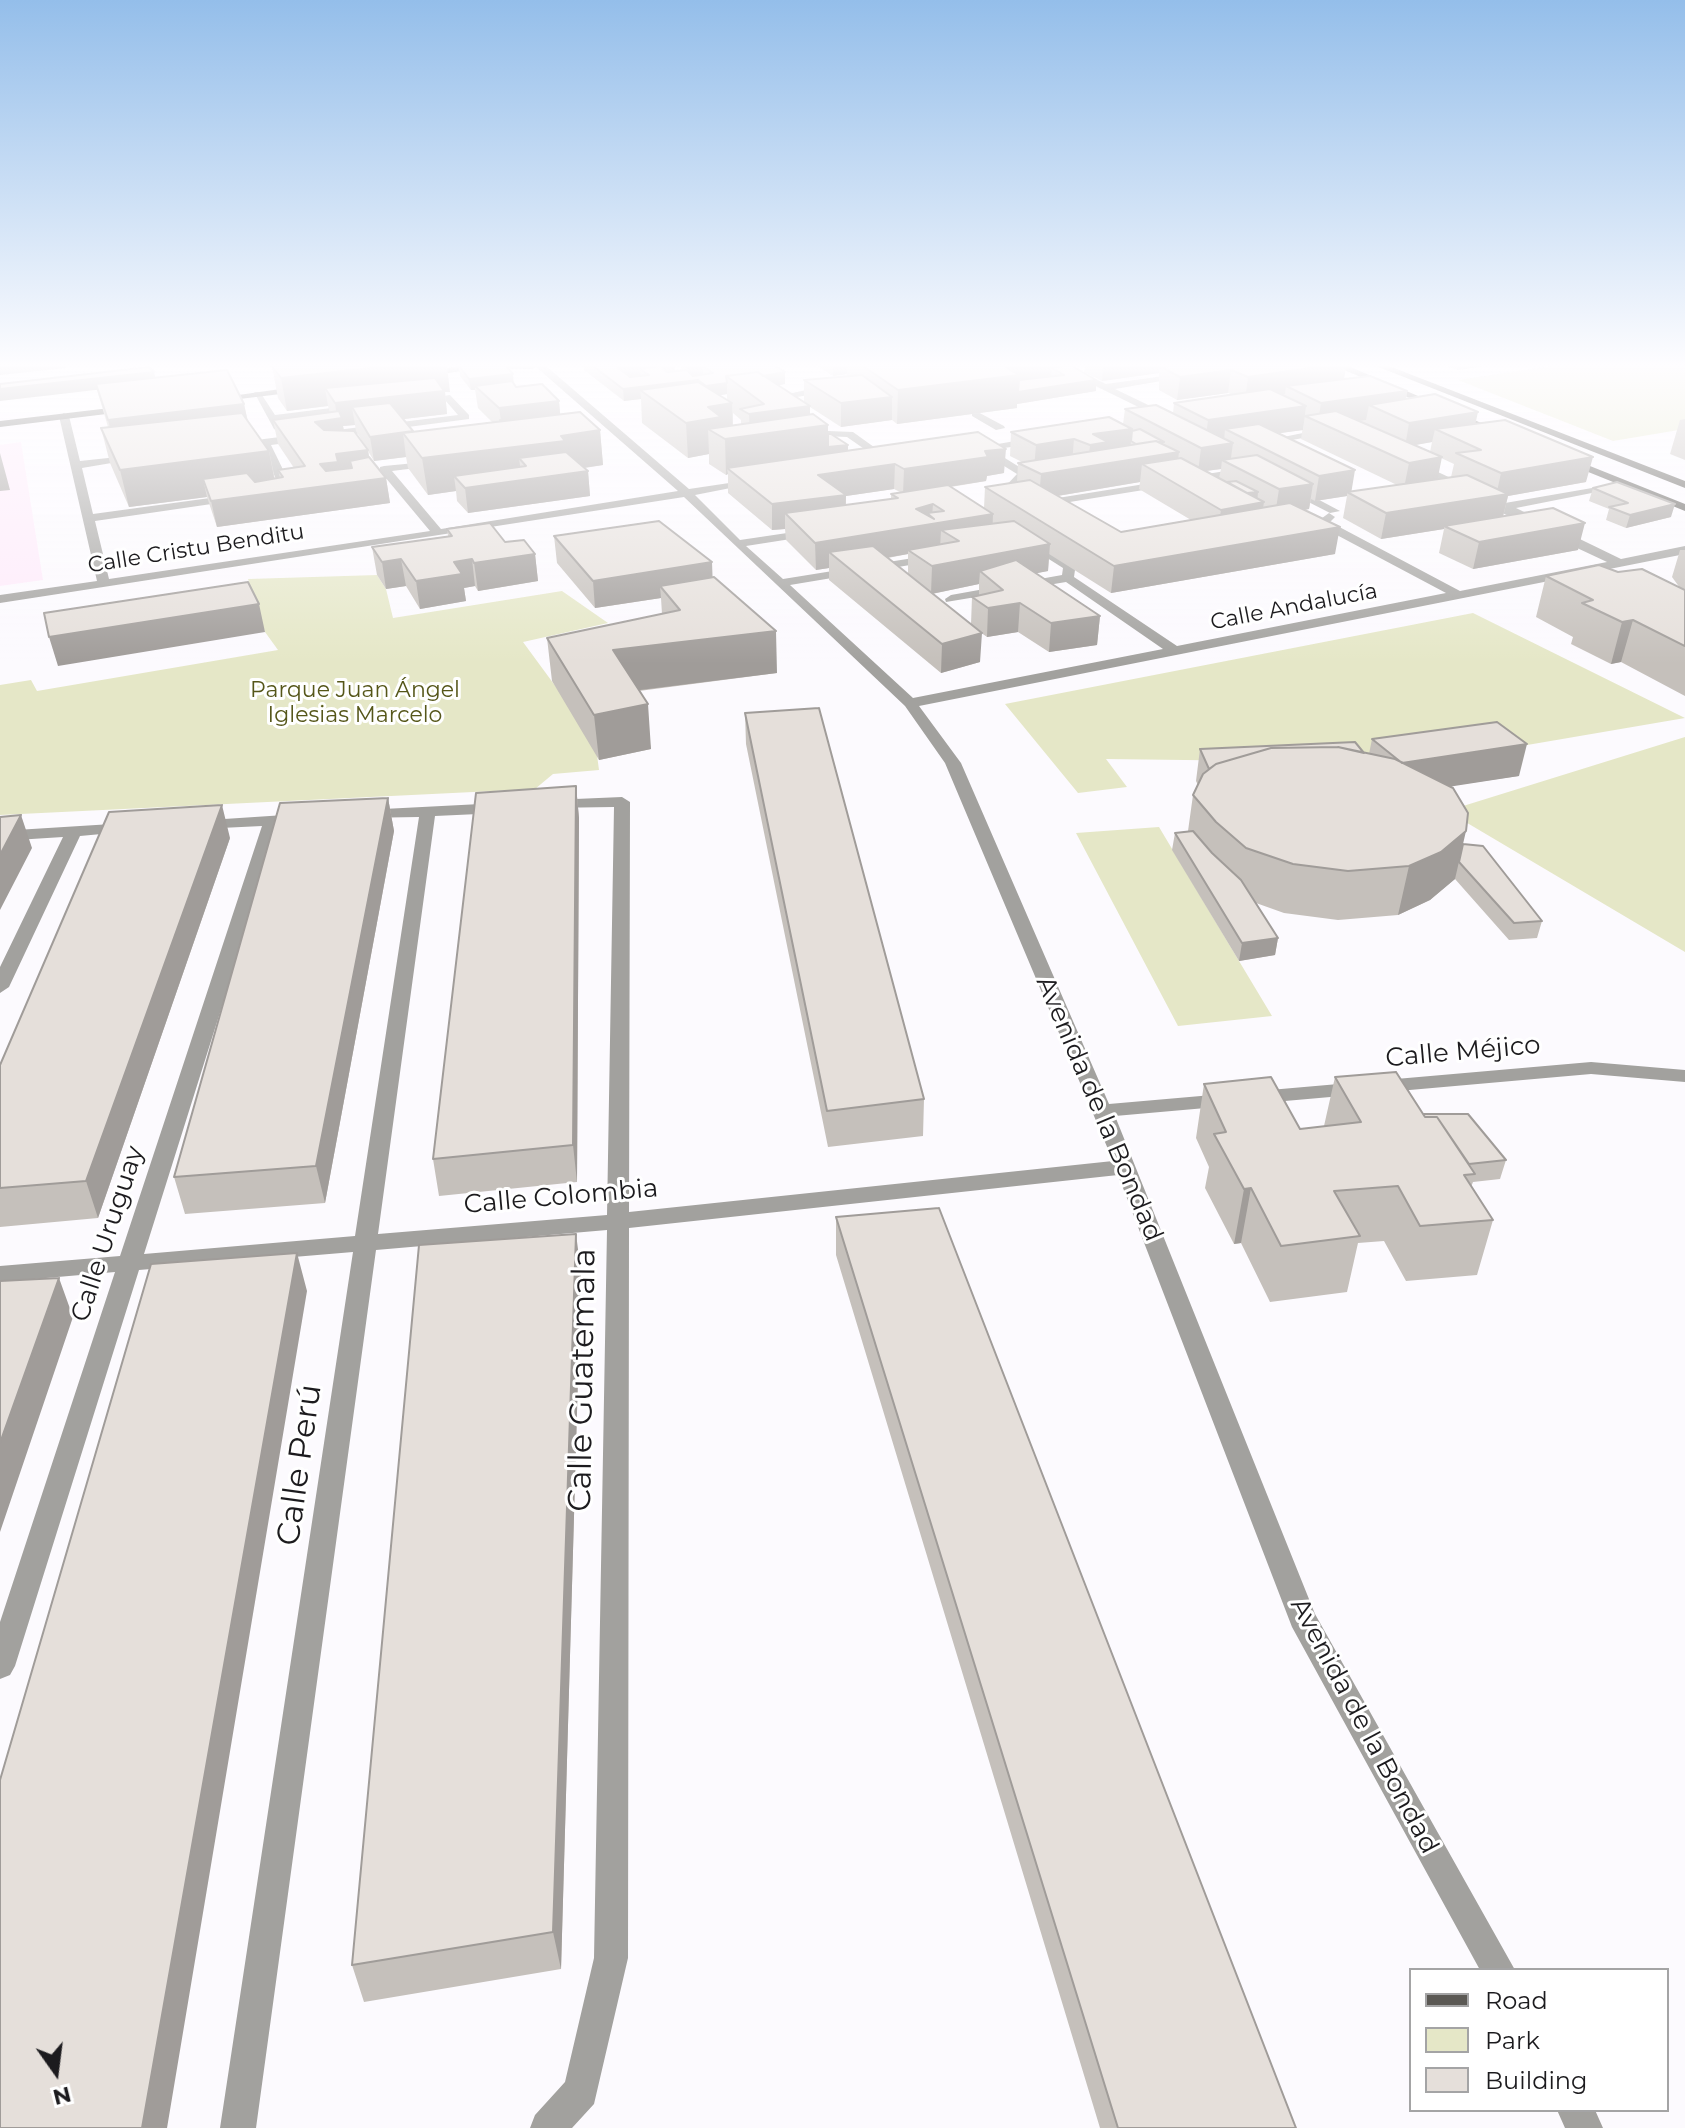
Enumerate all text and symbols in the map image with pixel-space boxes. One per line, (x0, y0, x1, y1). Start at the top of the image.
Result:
street label: Calle Cristu Benditu (86, 519, 306, 579)
street label: Calle Andalucía (1208, 578, 1380, 636)
park label: Parque Juan Ángel Iglesias Marcelo (250, 678, 460, 730)
street label: Avenida de la Bondad (1029, 972, 1169, 1246)
street label: Calle Méjico (1384, 1030, 1542, 1074)
street label: Calle Uruguay (65, 1142, 151, 1326)
street label: Calle Colombia (462, 1173, 660, 1221)
street label: Calle Guatemala (562, 1248, 604, 1512)
street label: Calle Perú (270, 1382, 330, 1548)
street label: Avenida de la Bondad (1283, 1593, 1445, 1859)
legend (1409, 1968, 1669, 2112)
text: Road (1485, 1986, 1548, 2015)
text: Park (1485, 2026, 1540, 2055)
north arrow (16, 2032, 96, 2112)
text: Building (1485, 2066, 1588, 2095)
text: N (50, 2081, 74, 2111)

